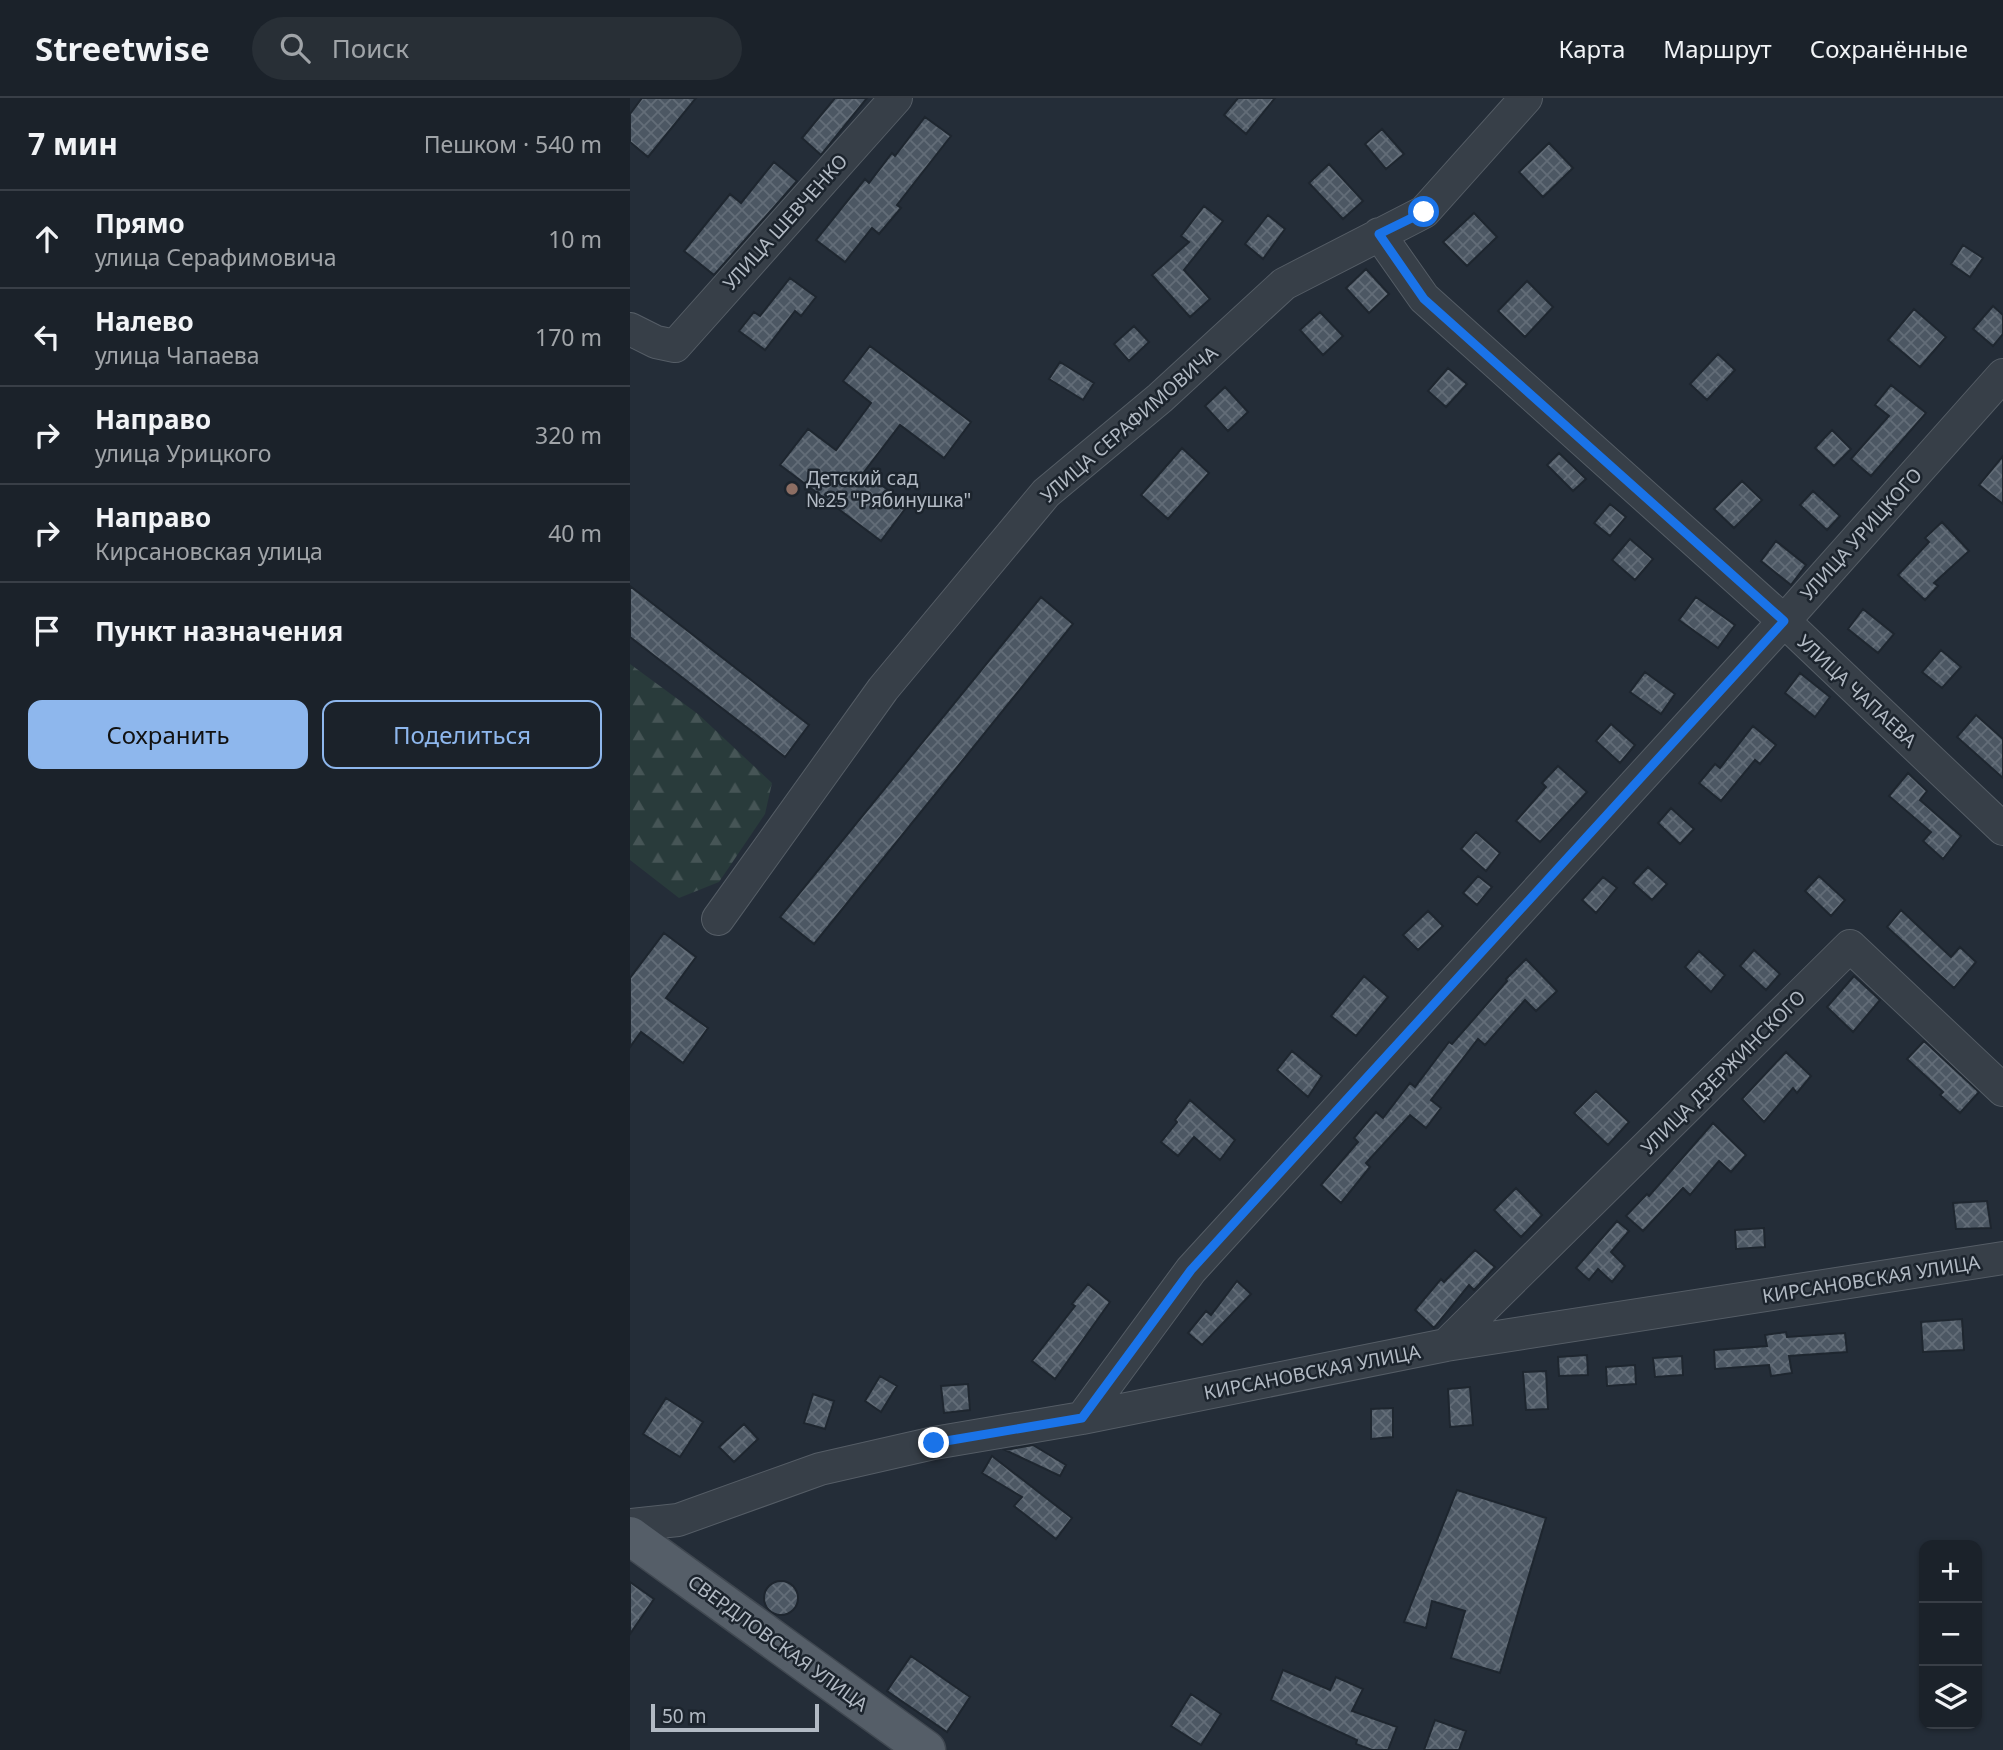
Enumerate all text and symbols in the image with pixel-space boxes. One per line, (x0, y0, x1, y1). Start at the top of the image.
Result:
search box (252, 17, 742, 80)
text: Streetwise (35, 26, 210, 71)
icon: search (276, 29, 314, 67)
text: Поиск (332, 30, 409, 66)
text: Карта (1558, 32, 1625, 65)
text: Маршрут (1663, 32, 1772, 65)
text: Сохранённые (1810, 32, 1968, 65)
text: 7 мин (28, 123, 118, 164)
text: Пешком · 540 m (424, 128, 602, 160)
street label: УЛИЦА ШЕВЧЕНКО (717, 148, 853, 296)
route start (1408, 196, 1439, 227)
text: Прямо (95, 205, 185, 241)
icon: ahead (28, 220, 66, 258)
text: 10 m (548, 223, 602, 255)
text: улица Серафимовича (95, 241, 337, 273)
text: Налево (95, 303, 194, 339)
icon: left (28, 318, 66, 356)
text: 170 m (535, 321, 602, 353)
text: улица Чапаева (95, 339, 260, 371)
street label: УЛИЦА СЕРАФИМОВИЧА (1035, 339, 1224, 508)
text: Направо (95, 401, 211, 437)
icon: right (28, 416, 66, 454)
text: 320 m (535, 419, 602, 451)
text: улица Урицкого (95, 437, 271, 469)
street label: УЛИЦА УРИЦКОГО (1794, 462, 1928, 606)
place label: Детский сад №25 "Рябинушка" (806, 465, 971, 513)
marker: Детский сад №25 "Рябинушка" (784, 481, 800, 497)
text: Направо (95, 499, 211, 535)
icon: right (28, 514, 66, 552)
text: 40 m (548, 517, 602, 549)
text: Кирсановская улица (95, 535, 323, 567)
icon: arrive (28, 612, 66, 650)
text: Пункт назначения (95, 613, 343, 649)
street label: УЛИЦА ЧАПАЕВА (1792, 629, 1923, 754)
button: Сохранить (28, 700, 308, 769)
button: Поделиться (322, 700, 602, 769)
street label: УЛИЦА ДЗЕРЖИНСКОГО (1635, 984, 1811, 1160)
street label: КИРСАНОВСКАЯ УЛИЦА (1760, 1249, 1983, 1309)
street label: КИРСАНОВСКАЯ УЛИЦА (1202, 1338, 1423, 1406)
route end (918, 1427, 949, 1458)
map controls (1919, 1540, 1982, 1729)
button: + (1919, 1540, 1982, 1603)
street label: СВЕРДЛОВСКАЯ УЛИЦА (683, 1569, 874, 1718)
button: − (1919, 1603, 1982, 1666)
button: layers (1919, 1666, 1982, 1729)
scale bar (651, 1701, 819, 1733)
text: 50 m (662, 1703, 706, 1729)

